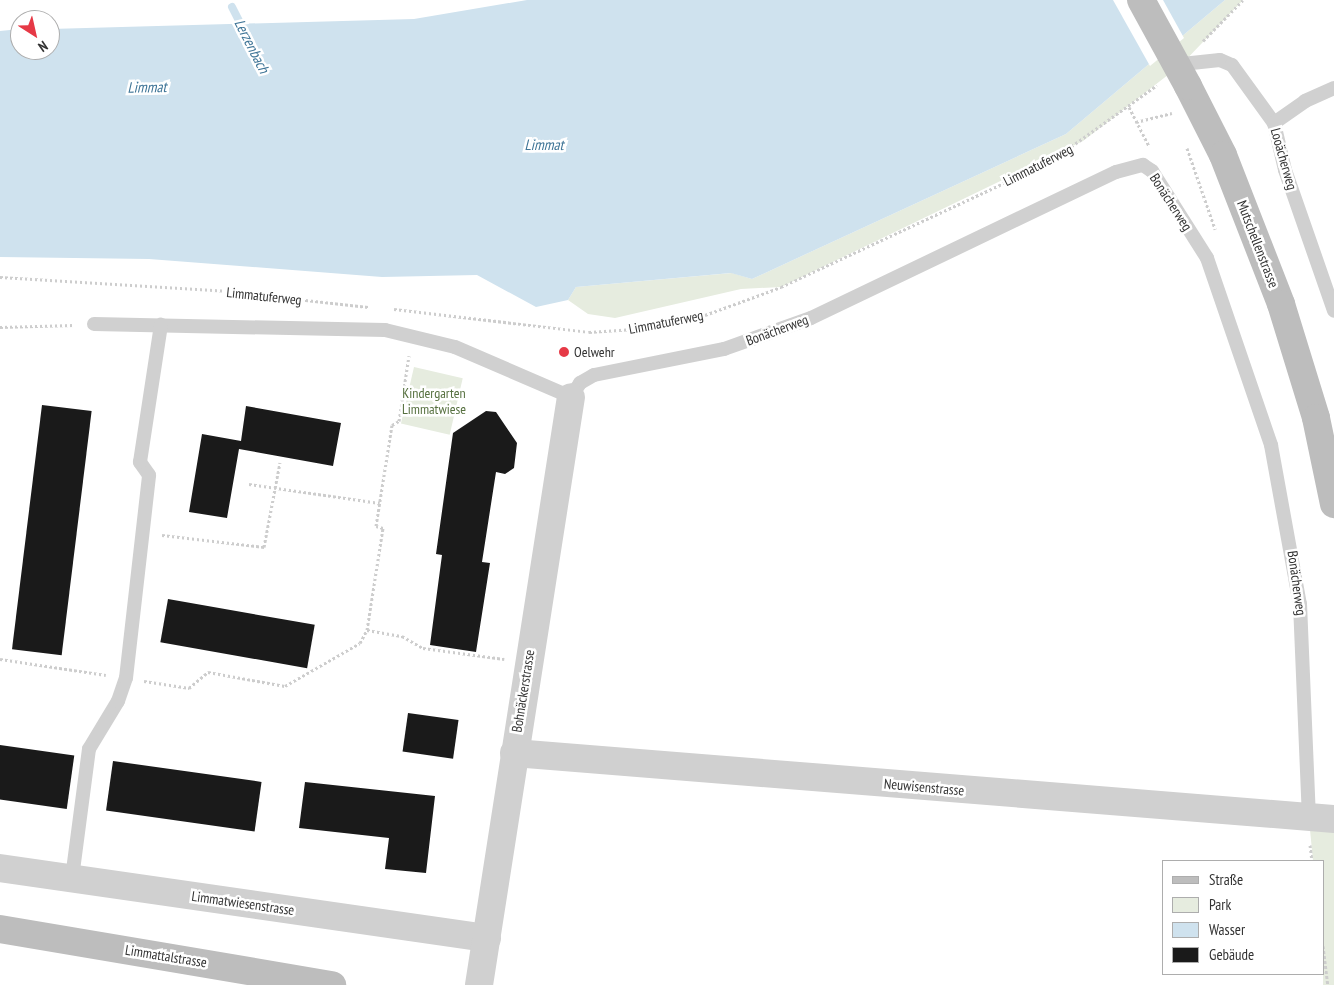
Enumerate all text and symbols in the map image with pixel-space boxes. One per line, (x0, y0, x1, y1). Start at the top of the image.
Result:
north arrow (10, 10, 60, 60)
water label: Lerzenbach (231, 16, 273, 76)
text: N (35, 37, 51, 56)
water label: Limmat (127, 78, 167, 96)
street label: Looächerweg (1267, 126, 1301, 192)
water label: Limmat (524, 136, 564, 154)
street label: Limmatuferweg (1001, 140, 1075, 190)
street label: Bonächerweg (1146, 170, 1196, 234)
street label: Mutschellenstrasse (1234, 198, 1282, 290)
street label: Limmatuferweg (226, 284, 302, 308)
street label: Limmatuferweg (627, 307, 705, 337)
street label: Bonächerweg (744, 311, 810, 349)
place label: Oelwehr (574, 344, 615, 360)
marker: Oelwehr (558, 346, 570, 358)
park label: Kindergarten Limmatwiese (402, 385, 466, 418)
street label: Bonächerweg (1284, 550, 1310, 616)
street label: Bohnäckerstrasse (508, 648, 538, 734)
street label: Neuwisenstrasse (883, 775, 965, 799)
legend (1162, 860, 1324, 975)
text: Straße (1209, 870, 1243, 889)
street label: Limmatwiesenstrasse (191, 887, 295, 919)
text: Park (1209, 895, 1231, 914)
text: Wasser (1209, 920, 1245, 939)
street label: Limmattalstrasse (124, 941, 208, 971)
text: Gebäude (1209, 945, 1254, 964)

